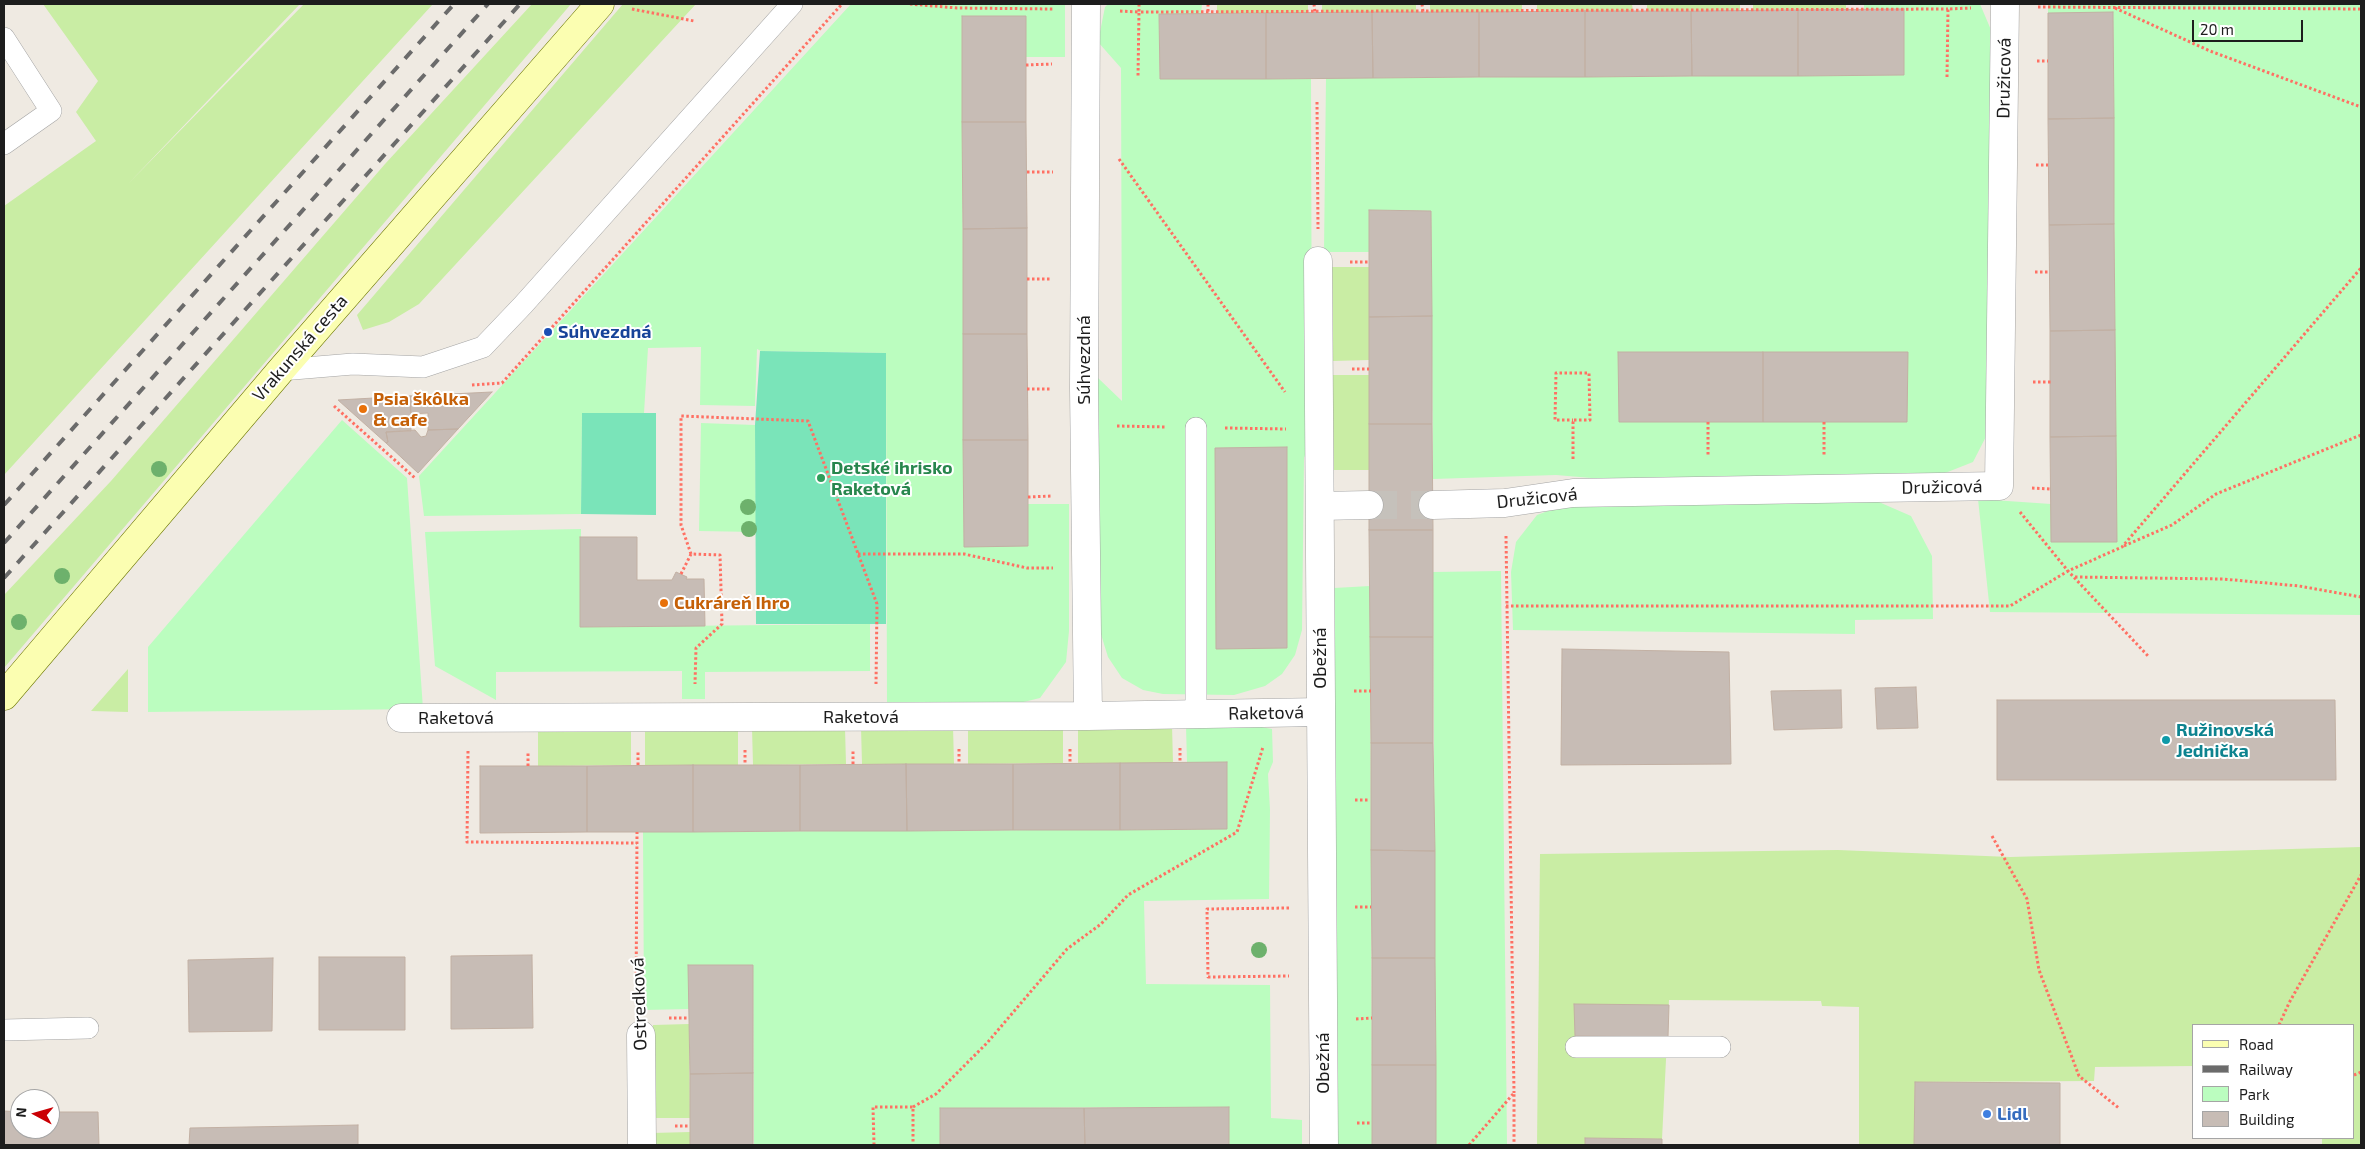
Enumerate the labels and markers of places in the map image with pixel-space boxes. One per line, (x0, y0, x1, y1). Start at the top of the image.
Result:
place label: Súhvezdná (558, 321, 652, 343)
marker: Súhvezdná (542, 326, 554, 338)
place label: Psia škôlka & cafe (373, 388, 469, 430)
marker: Psia škôlka & cafe (357, 403, 369, 415)
place label: Detské ihrisko Raketová (831, 457, 952, 499)
marker: Detské ihrisko Raketová (815, 472, 827, 484)
place label: Cukráreň Ihro (674, 592, 790, 614)
marker: Cukráreň Ihro (658, 597, 670, 609)
place label: Ružinovská Jednička (2176, 719, 2274, 762)
marker: Ružinovská Jednička (2160, 734, 2172, 746)
place label: Lidl (1997, 1103, 2028, 1125)
marker: Lidl (1981, 1108, 1993, 1120)

